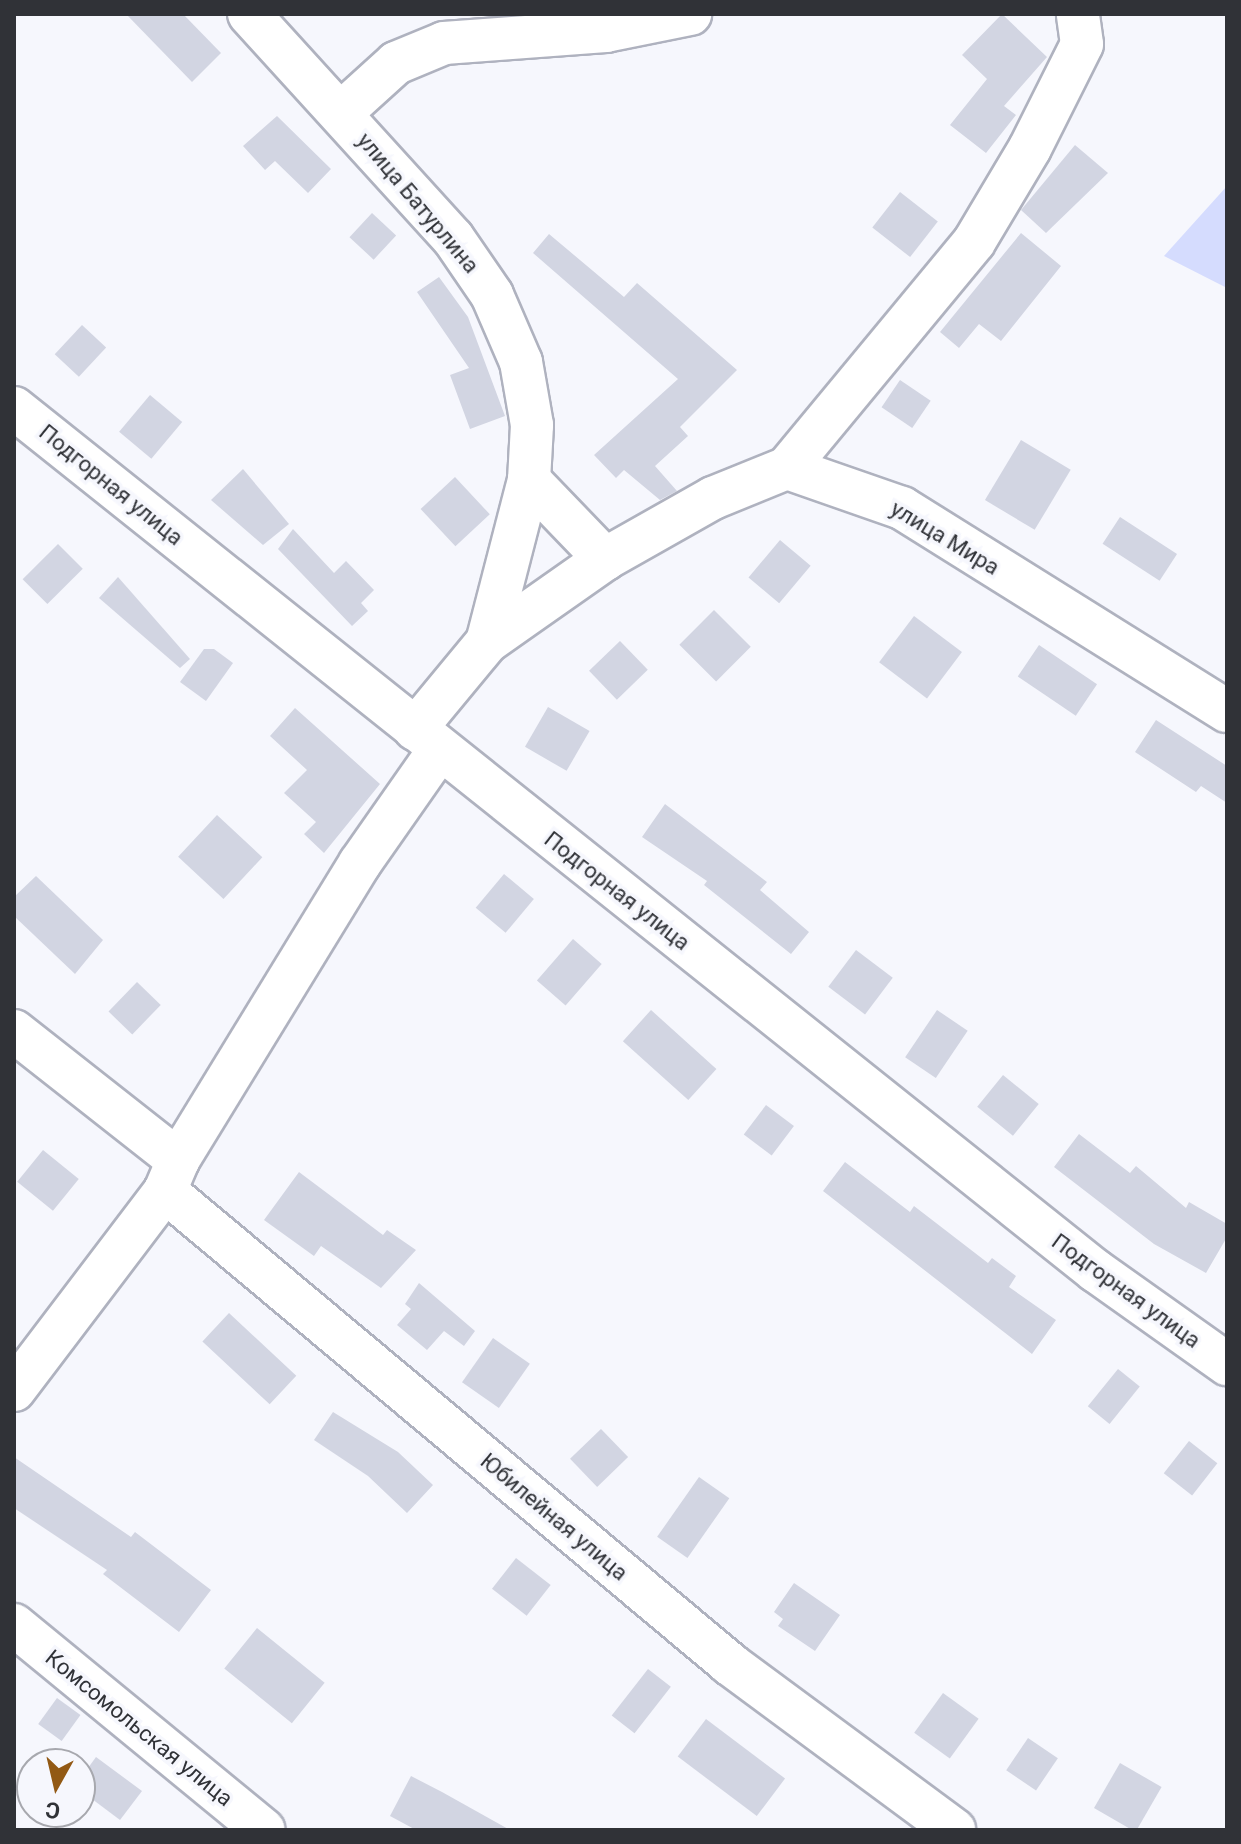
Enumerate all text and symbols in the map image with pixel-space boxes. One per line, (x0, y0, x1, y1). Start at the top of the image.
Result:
street label: улица Батурлина (352, 128, 484, 278)
street label: Подгорная улица (34, 419, 188, 551)
street label: улица Мира (886, 495, 1004, 581)
street label: Подгорная улица (539, 826, 695, 956)
street label: Подгорная улица (1047, 1228, 1205, 1354)
street label: Юбилейная улица (475, 1448, 633, 1586)
street label: Комсомольская улица (40, 1644, 238, 1812)
north arrow (16, 1748, 96, 1828)
text: С (44, 1797, 62, 1824)

